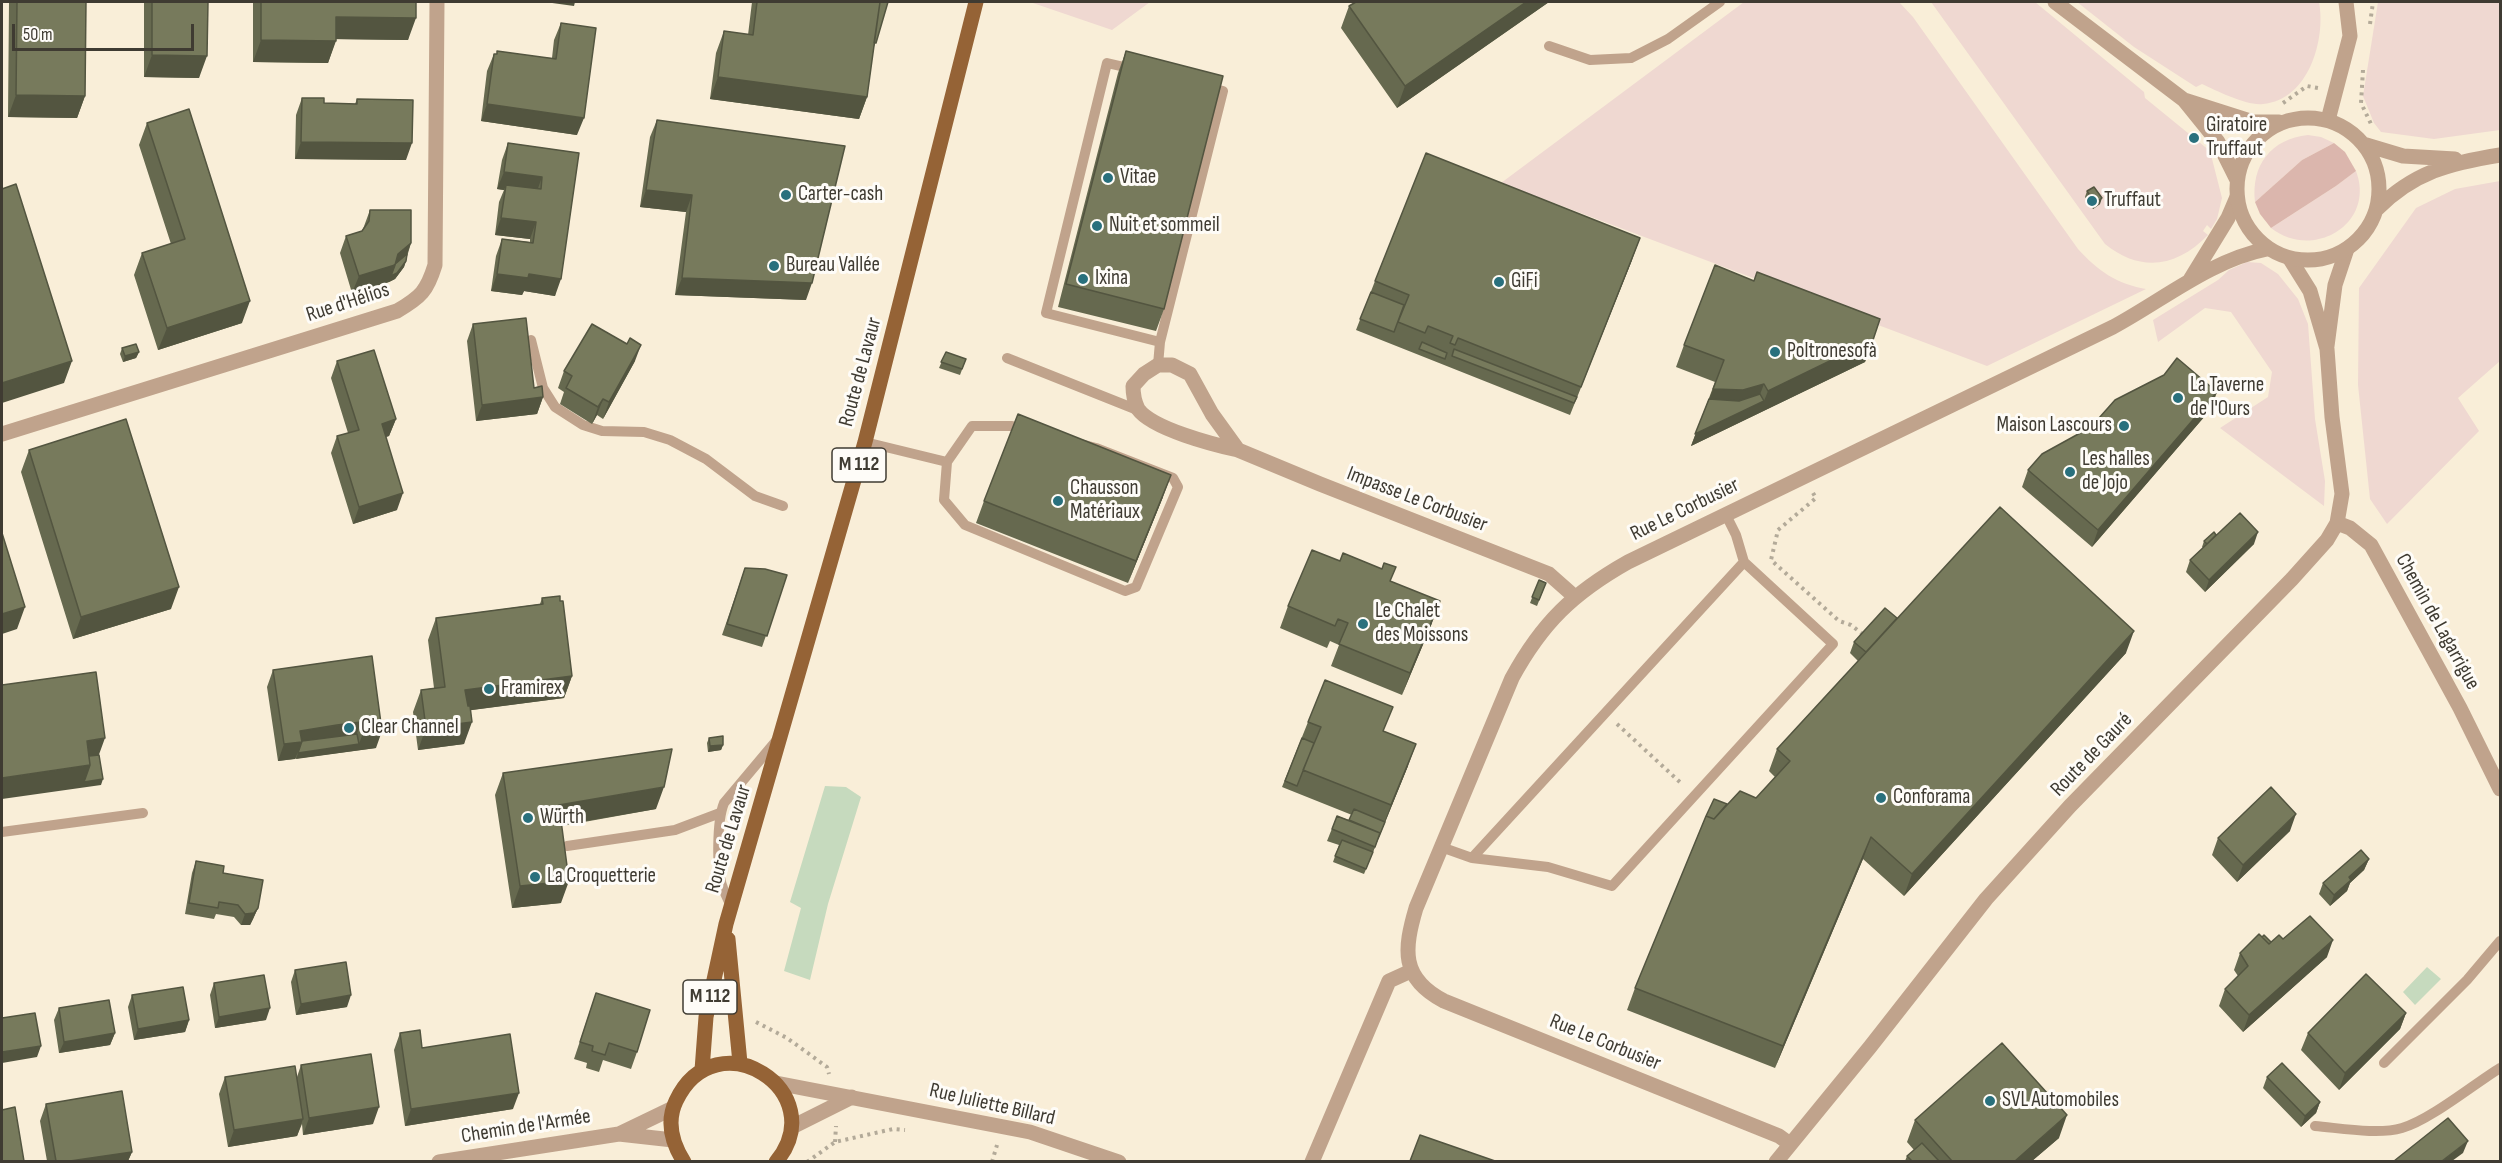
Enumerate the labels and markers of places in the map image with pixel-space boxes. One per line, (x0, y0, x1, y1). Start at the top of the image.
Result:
place label: Giratoire Truffaut (2206, 113, 2267, 163)
marker: Giratoire Truffaut (2187, 131, 2201, 145)
place label: Vitae (1120, 165, 1156, 191)
marker: Vitae (1101, 171, 1115, 185)
place label: Carter-cash (798, 182, 883, 208)
marker: Carter-cash (779, 188, 793, 202)
place label: Truffaut (2104, 188, 2161, 214)
marker: Truffaut (2085, 194, 2099, 208)
place label: Nuit et sommeil (1109, 213, 1220, 239)
marker: Nuit et sommeil (1090, 219, 1104, 233)
place label: Bureau Vallée (786, 253, 880, 279)
marker: Bureau Vallée (767, 259, 781, 273)
place label: Ixina (1095, 266, 1128, 292)
place label: GiFi (1511, 269, 1538, 295)
marker: Ixina (1076, 272, 1090, 286)
marker: GiFi (1492, 275, 1506, 289)
place label: Poltronesofà (1787, 339, 1877, 365)
marker: Poltronesofà (1768, 345, 1782, 359)
place label: La Taverne de l'Ours (2190, 373, 2264, 423)
marker: La Taverne de l'Ours (2171, 391, 2185, 405)
place label: Maison Lascours (1997, 413, 2112, 439)
marker: Maison Lascours (2117, 419, 2131, 433)
place label: Les halles de Jojo (2082, 447, 2150, 497)
marker: Les halles de Jojo (2063, 465, 2077, 479)
place label: Chausson Matériaux (1070, 476, 1140, 526)
marker: Chausson Matériaux (1051, 494, 1065, 508)
place label: Le Chalet des Moissons (1375, 599, 1468, 649)
marker: Le Chalet des Moissons (1356, 617, 1370, 631)
place label: Framirex (501, 676, 562, 702)
marker: Framirex (482, 682, 496, 696)
place label: Clear Channel (361, 715, 459, 741)
marker: Clear Channel (342, 721, 356, 735)
place label: Conforama (1893, 785, 1970, 811)
marker: Conforama (1874, 791, 1888, 805)
place label: Würth (540, 805, 584, 831)
marker: Würth (521, 811, 535, 825)
place label: La Croquetterie (547, 864, 656, 890)
marker: La Croquetterie (528, 870, 542, 884)
place label: SVL Automobiles (2002, 1088, 2119, 1114)
marker: SVL Automobiles (1983, 1094, 1997, 1108)

